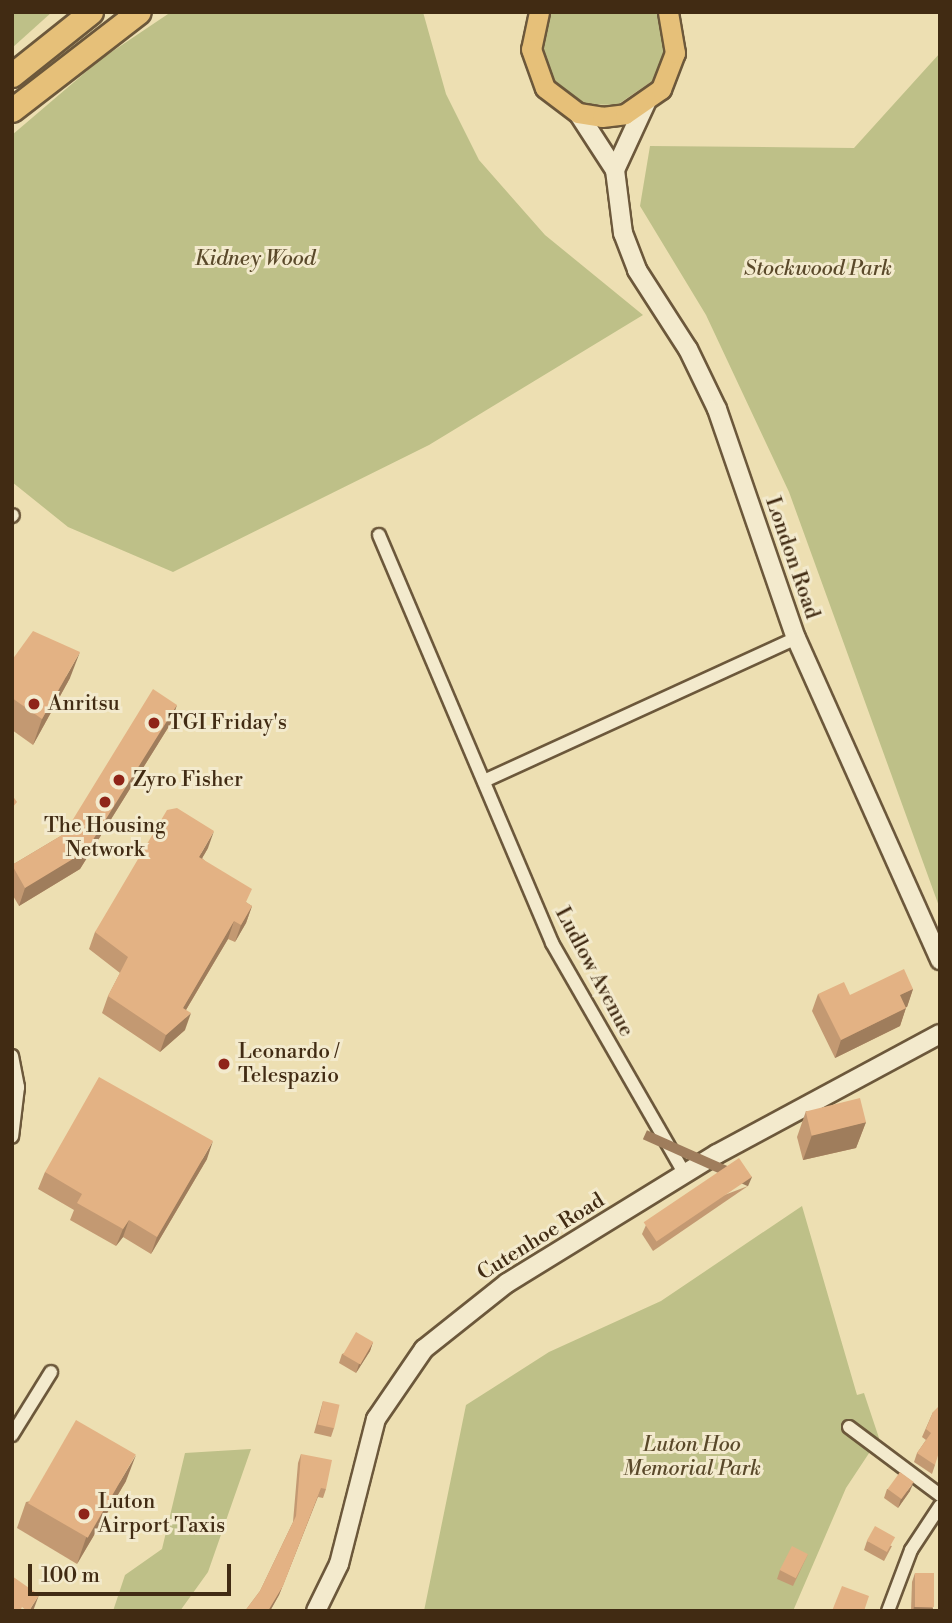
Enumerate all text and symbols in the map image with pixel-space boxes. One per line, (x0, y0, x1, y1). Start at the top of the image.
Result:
park label: Kidney Wood (195, 246, 315, 272)
park label: Stockwood Park (744, 256, 892, 282)
street label: London Road (759, 494, 825, 622)
place label: Anritsu (48, 691, 120, 717)
marker: Anritsu (26, 696, 42, 712)
place label: TGI Friday's (168, 710, 287, 736)
marker: TGI Friday's (146, 715, 162, 731)
place label: Zyro Fisher (133, 767, 243, 793)
marker: Zyro Fisher (111, 772, 127, 788)
marker: The Housing Network (97, 794, 113, 810)
place label: The Housing Network (44, 813, 166, 863)
street label: Ludlow Avenue (549, 903, 639, 1041)
place label: Leonardo / Telespazio (238, 1039, 339, 1089)
marker: Leonardo / Telespazio (216, 1056, 232, 1072)
street label: Cutenhoe Road (473, 1188, 609, 1286)
park label: Luton Hoo Memorial Park (623, 1432, 761, 1482)
place label: Luton Airport Taxis (98, 1489, 225, 1539)
marker: Luton Airport Taxis (76, 1506, 92, 1522)
scale bar (32, 1550, 234, 1594)
text: 100 m (41, 1563, 100, 1589)

